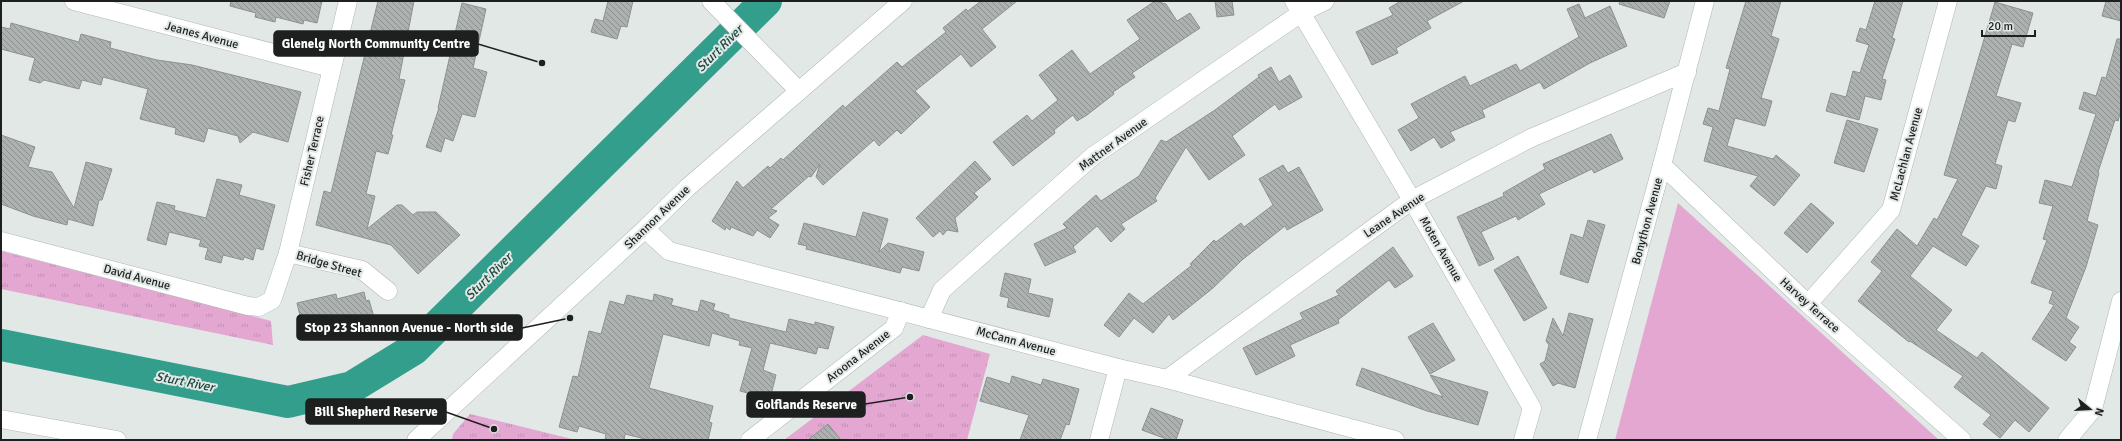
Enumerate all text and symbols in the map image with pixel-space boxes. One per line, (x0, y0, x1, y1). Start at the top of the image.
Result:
scale bar (1982, 12, 2035, 38)
street label: Jeanes Avenue (163, 18, 240, 52)
text: 20 m (1988, 19, 2013, 34)
water label: Sturt River (693, 20, 748, 75)
callout: Glenelg North Community Centre (274, 31, 478, 56)
text: Glenelg North Community Centre (282, 36, 471, 52)
street label: McLachlan Avenue (1887, 106, 1926, 202)
street label: Mattner Avenue (1076, 114, 1151, 174)
street label: Fisher Terrace (297, 115, 328, 188)
street label: Bonython Avenue (1629, 176, 1666, 266)
street label: Shannon Avenue (621, 182, 693, 252)
street label: Leane Avenue (1361, 189, 1428, 241)
street label: Moten Avenue (1416, 214, 1465, 284)
street label: Bridge Street (294, 248, 363, 281)
water label: Sturt River (462, 248, 517, 303)
street label: David Avenue (102, 261, 172, 294)
street label: Harvey Terrace (1777, 274, 1843, 336)
callout: Stop 23 Shannon Avenue - North side (297, 315, 522, 340)
text: Stop 23 Shannon Avenue - North side (305, 320, 514, 336)
street label: McCann Avenue (974, 324, 1057, 359)
street label: Aroona Avenue (823, 327, 893, 386)
water label: Sturt River (154, 368, 218, 396)
north arrow (2070, 389, 2110, 429)
callout: Golflands Reserve (747, 392, 865, 417)
text: Golflands Reserve (755, 397, 857, 413)
callout: Bill Shepherd Reserve (306, 399, 446, 424)
text: Bill Shepherd Reserve (314, 404, 438, 420)
text: N (2092, 406, 2106, 418)

